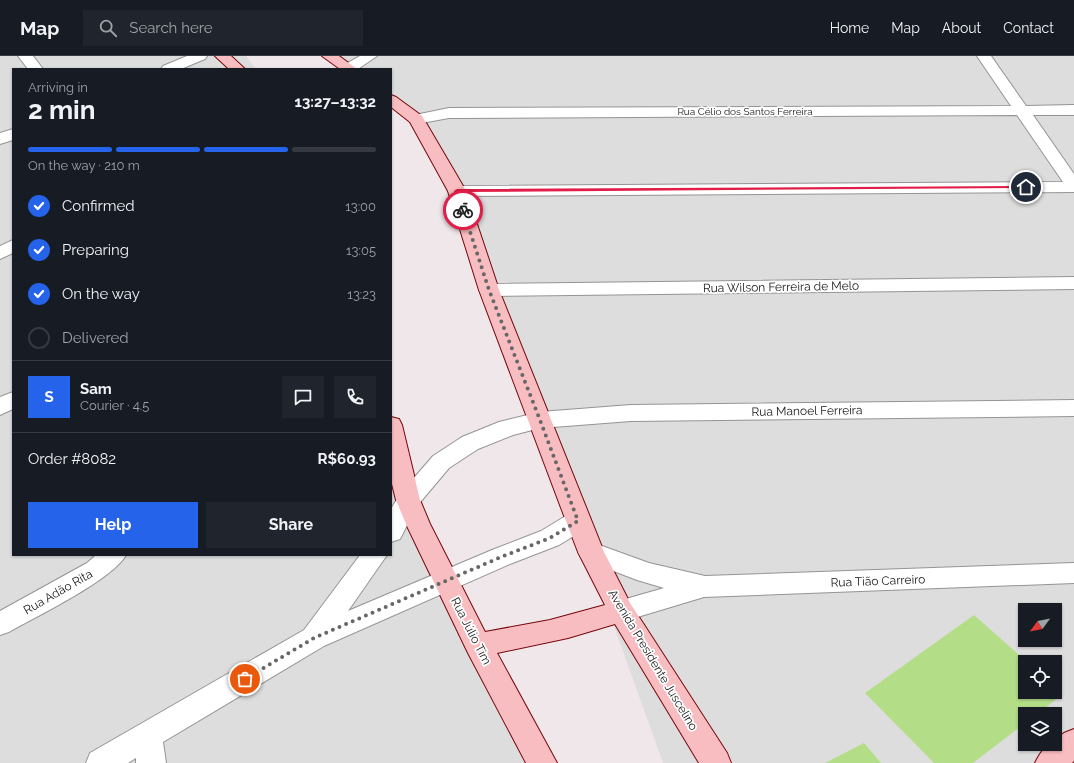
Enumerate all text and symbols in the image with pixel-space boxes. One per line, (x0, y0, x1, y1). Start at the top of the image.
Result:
search box (83, 10, 363, 46)
text: Map (20, 17, 59, 39)
icon: search (97, 17, 119, 39)
text: Search here (129, 19, 213, 37)
text: Home (830, 20, 869, 36)
text: Map (891, 20, 920, 36)
text: About (942, 20, 981, 36)
text: Contact (1003, 20, 1054, 36)
text: Arriving in (28, 80, 88, 95)
text: 13:27–13:32 (295, 93, 376, 111)
text: 2 min (28, 95, 95, 125)
street label: Rua Célio dos Santos Ferreira (677, 106, 813, 117)
text: On the way · 210 m (28, 158, 140, 173)
pin (1009, 170, 1043, 204)
icon: home (1015, 176, 1037, 198)
courier (443, 190, 483, 230)
icon: check (28, 195, 50, 217)
text: Confirmed (62, 197, 135, 215)
text: 13:00 (345, 199, 376, 214)
icon: bike (452, 199, 474, 221)
icon: check (28, 239, 50, 261)
text: Preparing (62, 241, 129, 259)
text: 13:05 (346, 243, 376, 258)
street label: Rua Wilson Ferreira de Melo (703, 279, 859, 295)
icon: check (28, 283, 50, 305)
text: On the way (62, 285, 140, 303)
text: 13:23 (347, 287, 376, 302)
text: Delivered (62, 329, 129, 347)
button: chat (282, 376, 324, 418)
button: phone (334, 376, 376, 418)
text: Sam (80, 380, 112, 398)
text: S (44, 388, 54, 406)
text: Courier · 4.5 (80, 398, 149, 413)
street label: Rua Manoel Ferreira (751, 403, 863, 419)
text: Order #8082 (28, 450, 116, 468)
text: R$60.93 (318, 450, 376, 468)
button: Help (28, 502, 198, 548)
button: Share (206, 502, 376, 548)
street label: Rua Adão Rita (21, 567, 95, 617)
street label: Rua Tião Carreiro (830, 572, 926, 590)
street label: Avenida Presidente Juscelino (605, 587, 701, 733)
street label: Rua Júlio Tim (448, 595, 494, 667)
north arrow (1018, 603, 1062, 647)
map controls (1018, 603, 1062, 751)
button: locate (1018, 655, 1062, 699)
pin (228, 662, 262, 696)
icon: bag (234, 668, 256, 690)
button: layers (1018, 707, 1062, 751)

